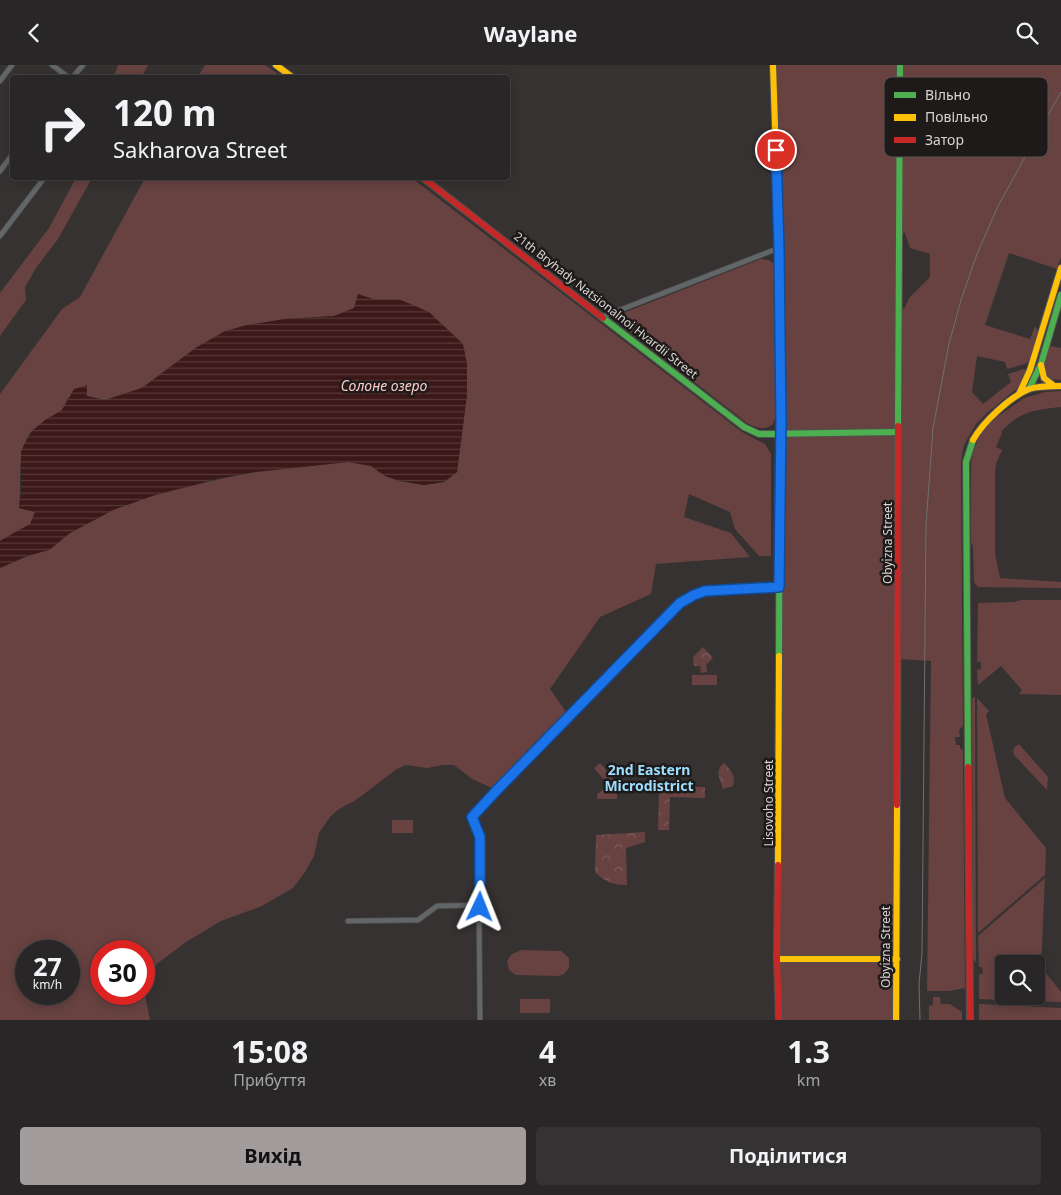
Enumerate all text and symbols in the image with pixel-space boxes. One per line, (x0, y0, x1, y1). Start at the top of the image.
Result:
text: Waylane (484, 18, 577, 48)
icon: back (20, 19, 48, 47)
icon: search (1013, 19, 1041, 47)
legend (884, 77, 1048, 157)
text: Вільно (925, 85, 970, 104)
text: 120 m (113, 89, 216, 136)
icon: right (30, 95, 95, 160)
text: Повільно (925, 107, 988, 126)
pin (755, 129, 797, 171)
text: Затор (925, 130, 964, 149)
text: Sakharova Street (113, 134, 287, 164)
icon: arrive (762, 136, 790, 164)
street label: 21th Bryhady Natsionalnoi Hvardii Street (510, 228, 702, 383)
water label: Солоне озеро (341, 376, 428, 395)
street label: Obyizna Street (879, 501, 896, 584)
street label: Lisovoho Street (760, 759, 777, 846)
district label: 2nd Eastern Microdistrict (604, 760, 694, 795)
position arrow (453, 880, 505, 932)
street label: Obyizna Street (877, 905, 894, 988)
speed limit sign: 30 (90, 940, 155, 1005)
text: 27 (33, 949, 62, 983)
map controls (995, 955, 1045, 1005)
button: search (995, 955, 1045, 1005)
text: km/h (33, 976, 62, 993)
text: 15:08 (231, 1031, 308, 1072)
text: 4 (539, 1031, 556, 1072)
text: 1.3 (787, 1031, 830, 1072)
text: Прибуття (233, 1069, 306, 1091)
text: хв (539, 1069, 556, 1091)
text: km (797, 1069, 820, 1091)
button: Вихід (20, 1127, 526, 1185)
button: Поділитися (536, 1127, 1041, 1185)

